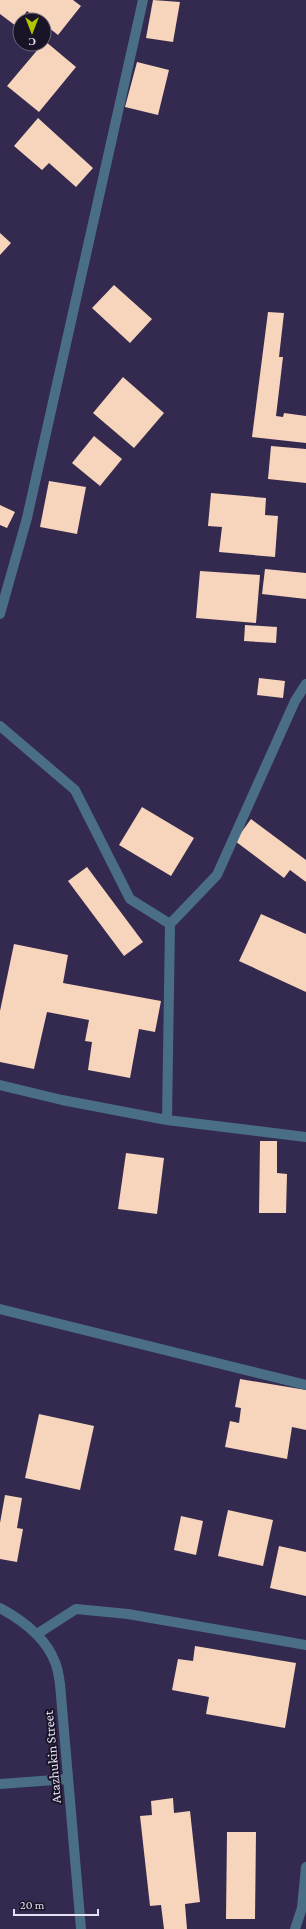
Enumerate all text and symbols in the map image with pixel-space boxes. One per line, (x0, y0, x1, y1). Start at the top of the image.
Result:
north arrow (12, 12, 52, 52)
text: С (28, 36, 36, 48)
street label: Atazhukin Street (40, 1710, 64, 1804)
scale bar (14, 1891, 98, 1917)
text: 20 m (20, 1898, 45, 1912)

